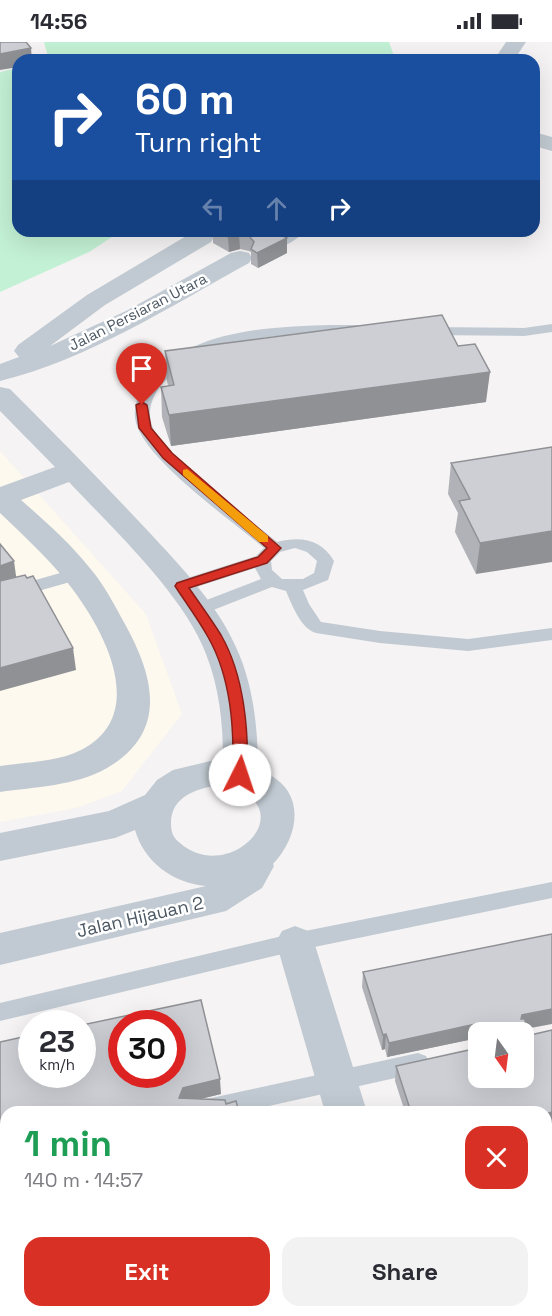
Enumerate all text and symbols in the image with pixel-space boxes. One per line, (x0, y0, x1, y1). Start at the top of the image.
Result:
text: 14:56 (30, 7, 87, 35)
text: 60 m (135, 73, 235, 126)
icon: right (36, 78, 114, 156)
text: Turn right (135, 125, 262, 160)
icon: left (197, 192, 230, 225)
icon: ahead (260, 192, 293, 225)
icon: right (323, 192, 356, 225)
street label: Jalan Persiaran Utara (66, 268, 210, 355)
pin (116, 343, 167, 405)
icon: arrive (125, 352, 158, 385)
position arrow (208, 743, 272, 807)
street label: Jalan Hijauan 2 (74, 891, 206, 942)
speed limit sign: 30 (108, 1010, 186, 1088)
text: 23 (39, 1022, 75, 1061)
north arrow (468, 1022, 534, 1088)
map controls (468, 1022, 534, 1088)
text: km/h (39, 1055, 75, 1074)
text: 1 min (24, 1121, 112, 1167)
button: close (465, 1126, 528, 1189)
text: 140 m · 14:57 (24, 1167, 143, 1193)
button: Exit (24, 1237, 270, 1306)
button: Share (282, 1237, 528, 1306)

